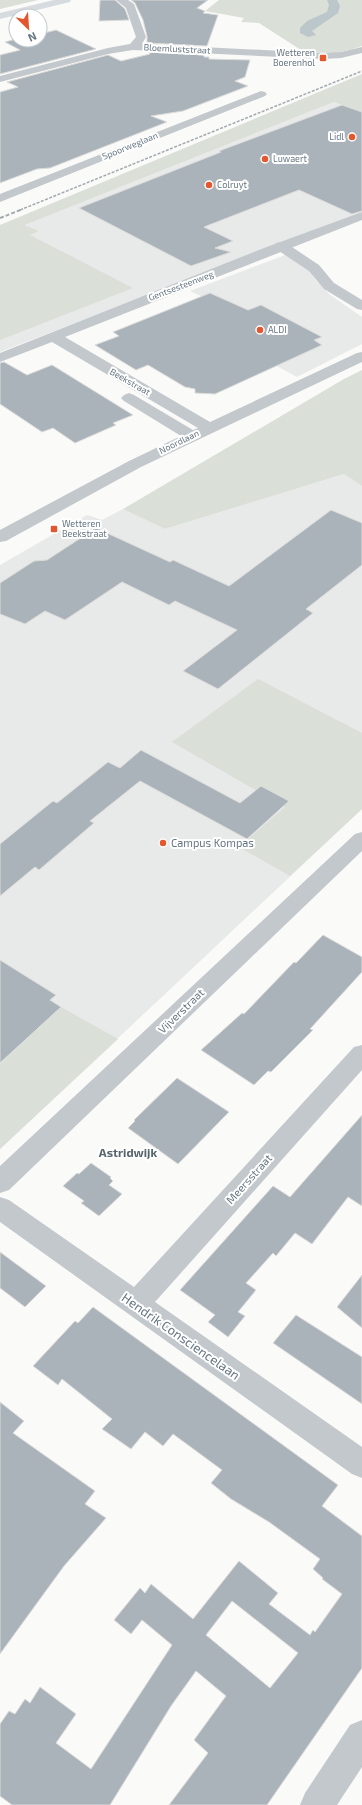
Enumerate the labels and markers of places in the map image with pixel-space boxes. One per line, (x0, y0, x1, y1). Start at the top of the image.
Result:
place label: Wetteren Boerenhol (273, 47, 315, 68)
marker: Wetteren Boerenhol (318, 53, 328, 63)
place label: Lidl (329, 131, 344, 142)
marker: Lidl (347, 132, 357, 142)
place label: Luwaert (273, 153, 308, 164)
marker: Luwaert (260, 154, 270, 164)
place label: Colruyt (217, 179, 247, 190)
marker: Colruyt (204, 180, 214, 190)
place label: ALDI (268, 324, 287, 335)
marker: ALDI (255, 325, 265, 335)
place label: Wetteren Beekstraat (62, 518, 107, 539)
marker: Wetteren Beekstraat (49, 524, 59, 534)
place label: Campus Kompas (171, 836, 254, 849)
marker: Campus Kompas (158, 838, 168, 848)

